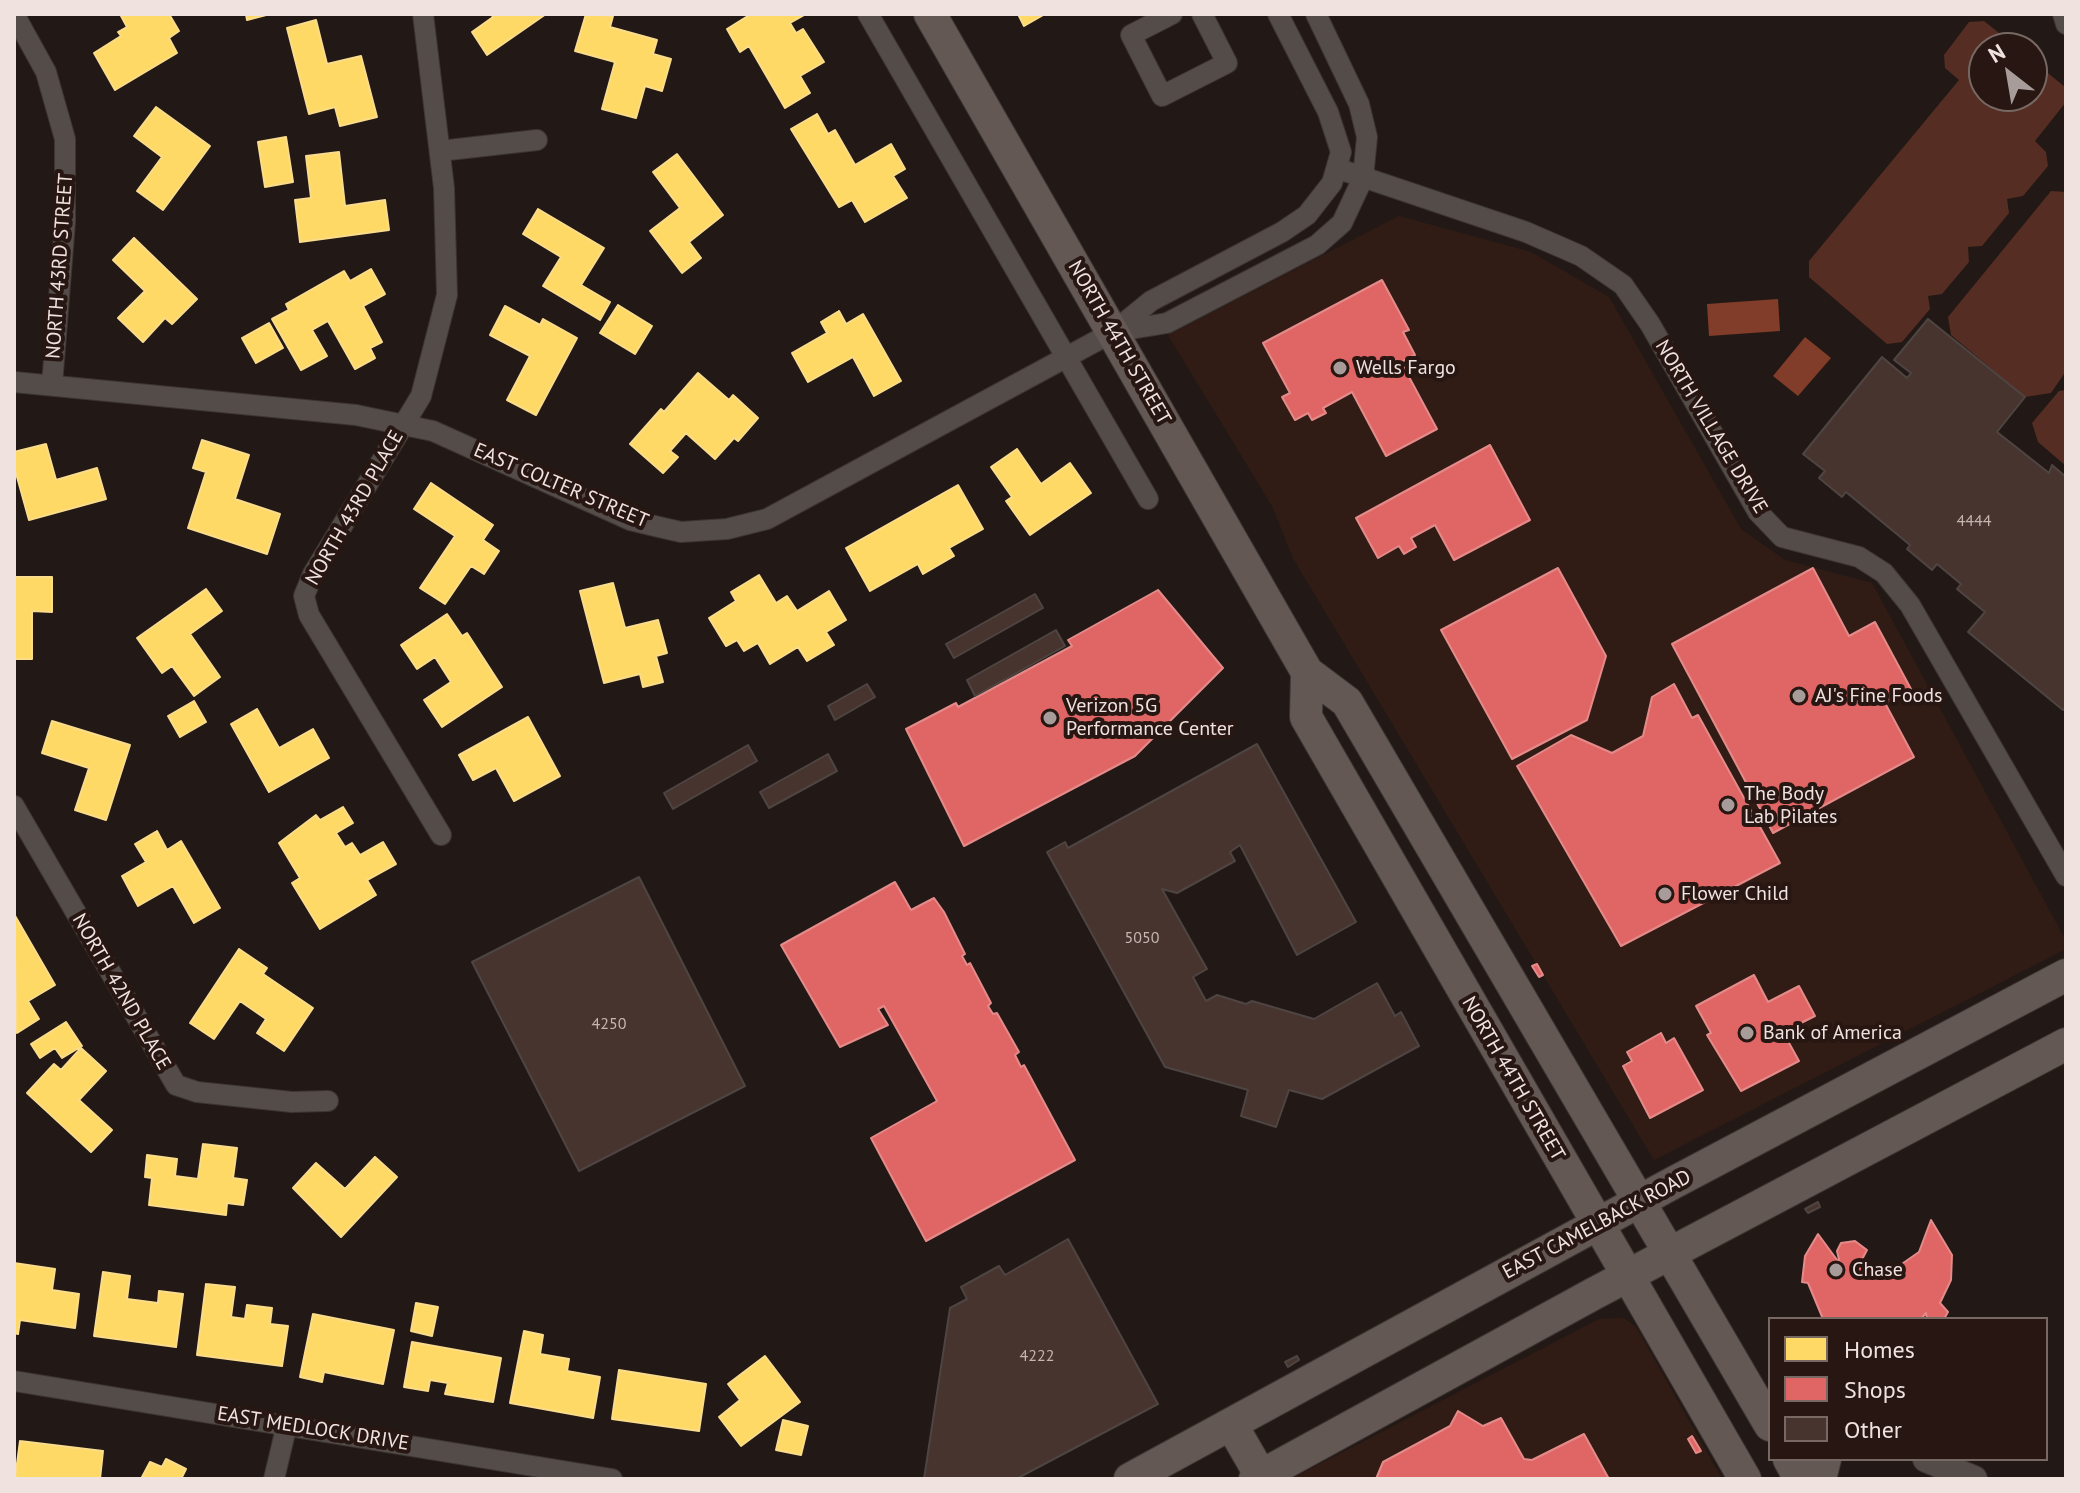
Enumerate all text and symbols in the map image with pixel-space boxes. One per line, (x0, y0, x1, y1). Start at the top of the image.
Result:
north arrow (1968, 32, 2048, 112)
text: N (1983, 37, 2010, 69)
street label: NORTH 43RD STREET (42, 172, 78, 360)
street label: NORTH 44TH STREET (1062, 257, 1176, 429)
street label: NORTH VILLAGE DRIVE (1650, 336, 1772, 518)
place label: Wells Fargo (1356, 356, 1456, 380)
marker: Wells Fargo (1331, 359, 1349, 377)
street label: NORTH 43RD PLACE (301, 426, 409, 590)
street label: EAST COLTER STREET (470, 438, 652, 534)
house number: 4444 (1957, 511, 1991, 531)
place label: AJ's Fine Foods (1815, 684, 1942, 708)
marker: AJ's Fine Foods (1790, 687, 1808, 705)
place label: Verizon 5G Performance Center (1066, 694, 1234, 741)
marker: Verizon 5G Performance Center (1041, 709, 1059, 727)
place label: The Body Lab Pilates (1744, 782, 1837, 829)
marker: The Body Lab Pilates (1719, 796, 1737, 814)
place label: Flower Child (1681, 882, 1789, 906)
marker: Flower Child (1656, 885, 1674, 903)
street label: NORTH 42ND PLACE (67, 910, 175, 1074)
house number: 5050 (1125, 928, 1159, 948)
street label: NORTH 44TH STREET (1456, 993, 1570, 1165)
house number: 4250 (592, 1014, 626, 1034)
place label: Bank of America (1763, 1021, 1902, 1045)
marker: Bank of America (1738, 1024, 1756, 1042)
street label: EAST CAMELBACK ROAD (1499, 1165, 1695, 1285)
place label: Chase (1852, 1258, 1903, 1282)
marker: Chase (1827, 1261, 1845, 1279)
legend (1768, 1317, 2048, 1461)
text: Homes (1844, 1334, 1915, 1365)
house number: 4222 (1020, 1346, 1054, 1366)
text: Shops (1844, 1374, 1906, 1405)
street label: EAST MEDLOCK DRIVE (215, 1402, 411, 1456)
text: Other (1844, 1414, 1902, 1445)

